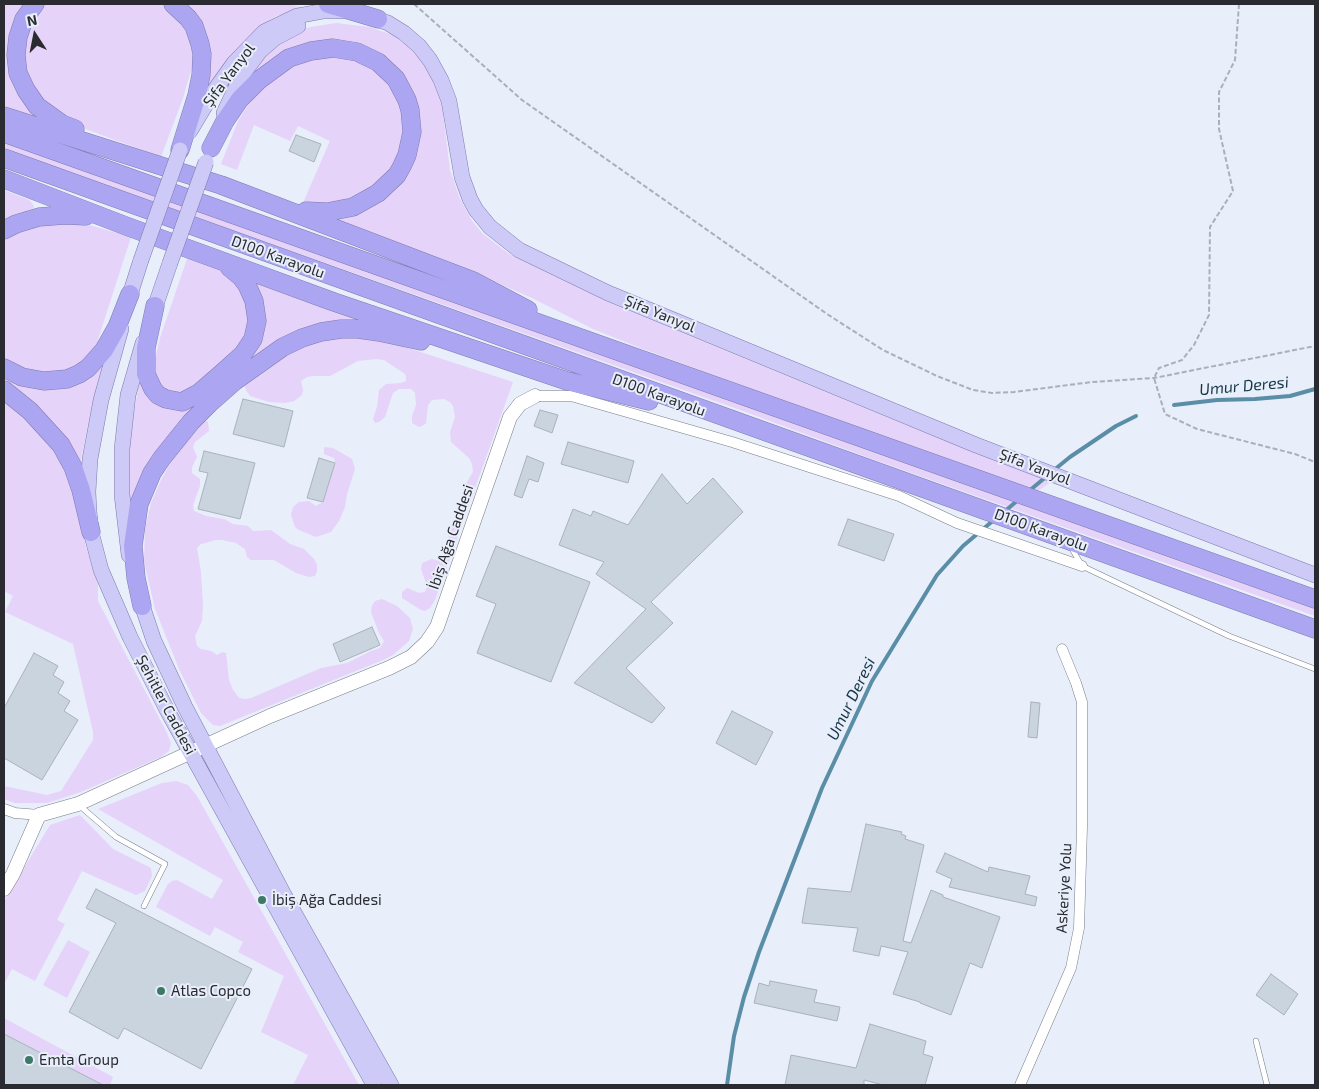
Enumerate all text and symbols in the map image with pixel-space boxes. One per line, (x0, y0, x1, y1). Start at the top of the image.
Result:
north arrow (10, 10, 60, 60)
text: N (25, 10, 39, 29)
street label: Şifa Yanyol (199, 40, 259, 110)
street label: D100 Karayolu (229, 232, 327, 282)
street label: Şifa Yanyol (622, 292, 698, 336)
street label: D100 Karayolu (610, 370, 708, 420)
water label: Umur Deresi (1199, 373, 1289, 399)
street label: Şifa Yanyol (997, 445, 1073, 489)
street label: İbiş Ağa Caddesi (425, 482, 477, 592)
street label: D100 Karayolu (992, 505, 1090, 555)
street label: Şehitler Caddesi (132, 652, 200, 758)
water label: Umur Deresi (823, 655, 879, 743)
street label: Askeriye Yolu (1053, 842, 1075, 934)
place label: İbiş Ağa Caddesi (272, 891, 382, 909)
marker: İbiş Ağa Caddesi (256, 894, 268, 906)
place label: Atlas Copco (171, 982, 251, 1000)
marker: Atlas Copco (155, 985, 167, 997)
place label: Emta Group (39, 1051, 119, 1069)
marker: Emta Group (23, 1054, 35, 1066)

